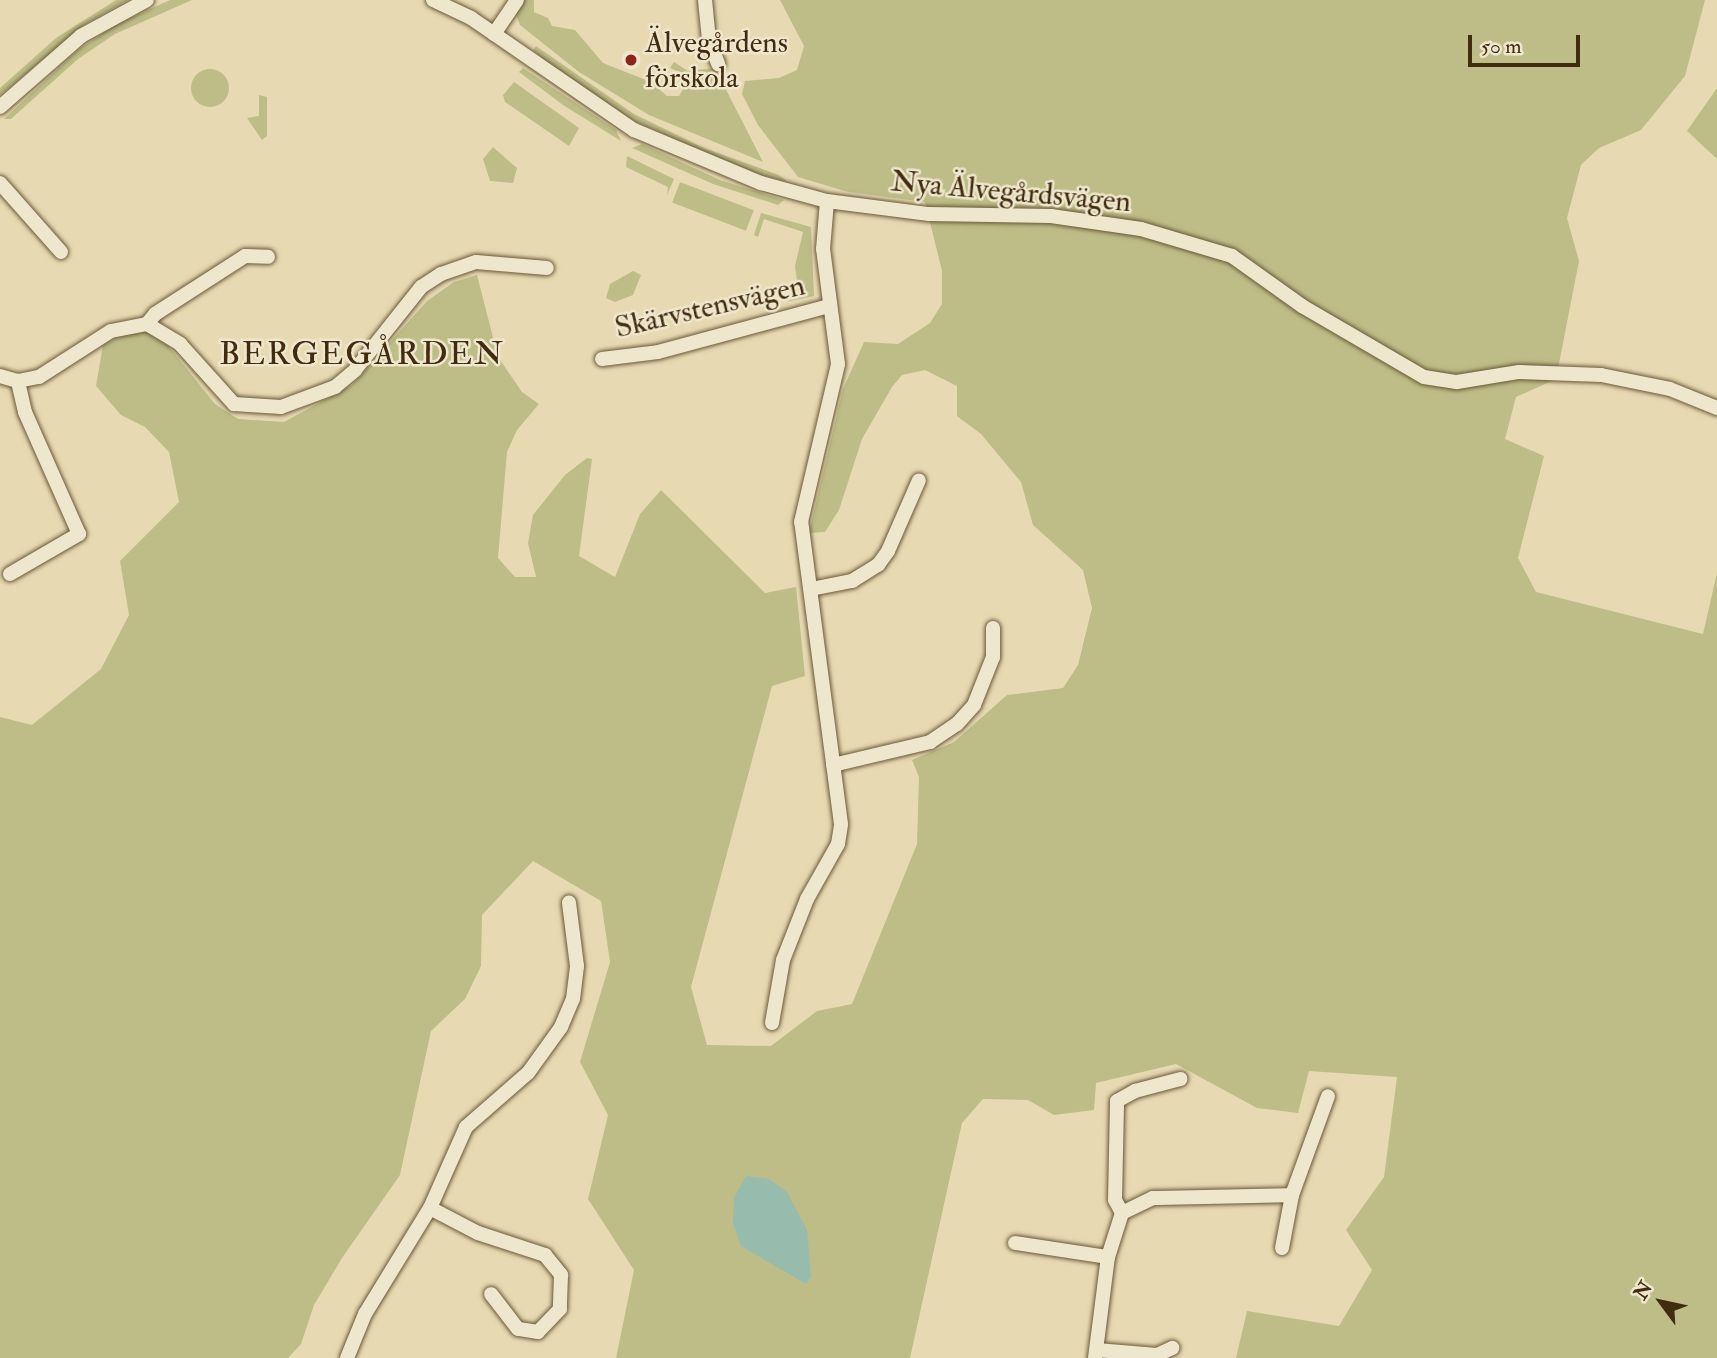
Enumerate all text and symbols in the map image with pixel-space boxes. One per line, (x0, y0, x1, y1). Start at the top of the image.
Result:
scale bar (1472, 21, 1584, 65)
place label: Älvegårdens förskola (645, 25, 788, 96)
text: 50 m (1481, 33, 1522, 60)
marker: Älvegårdens förskola (623, 52, 639, 68)
street label: Nya Älvegårdsvägen (889, 164, 1133, 220)
street label: Skärvstensvägen (612, 268, 808, 346)
district label: BERGEGÅRDEN (221, 335, 503, 373)
north arrow (1626, 1267, 1696, 1337)
text: N (1629, 1277, 1658, 1304)

